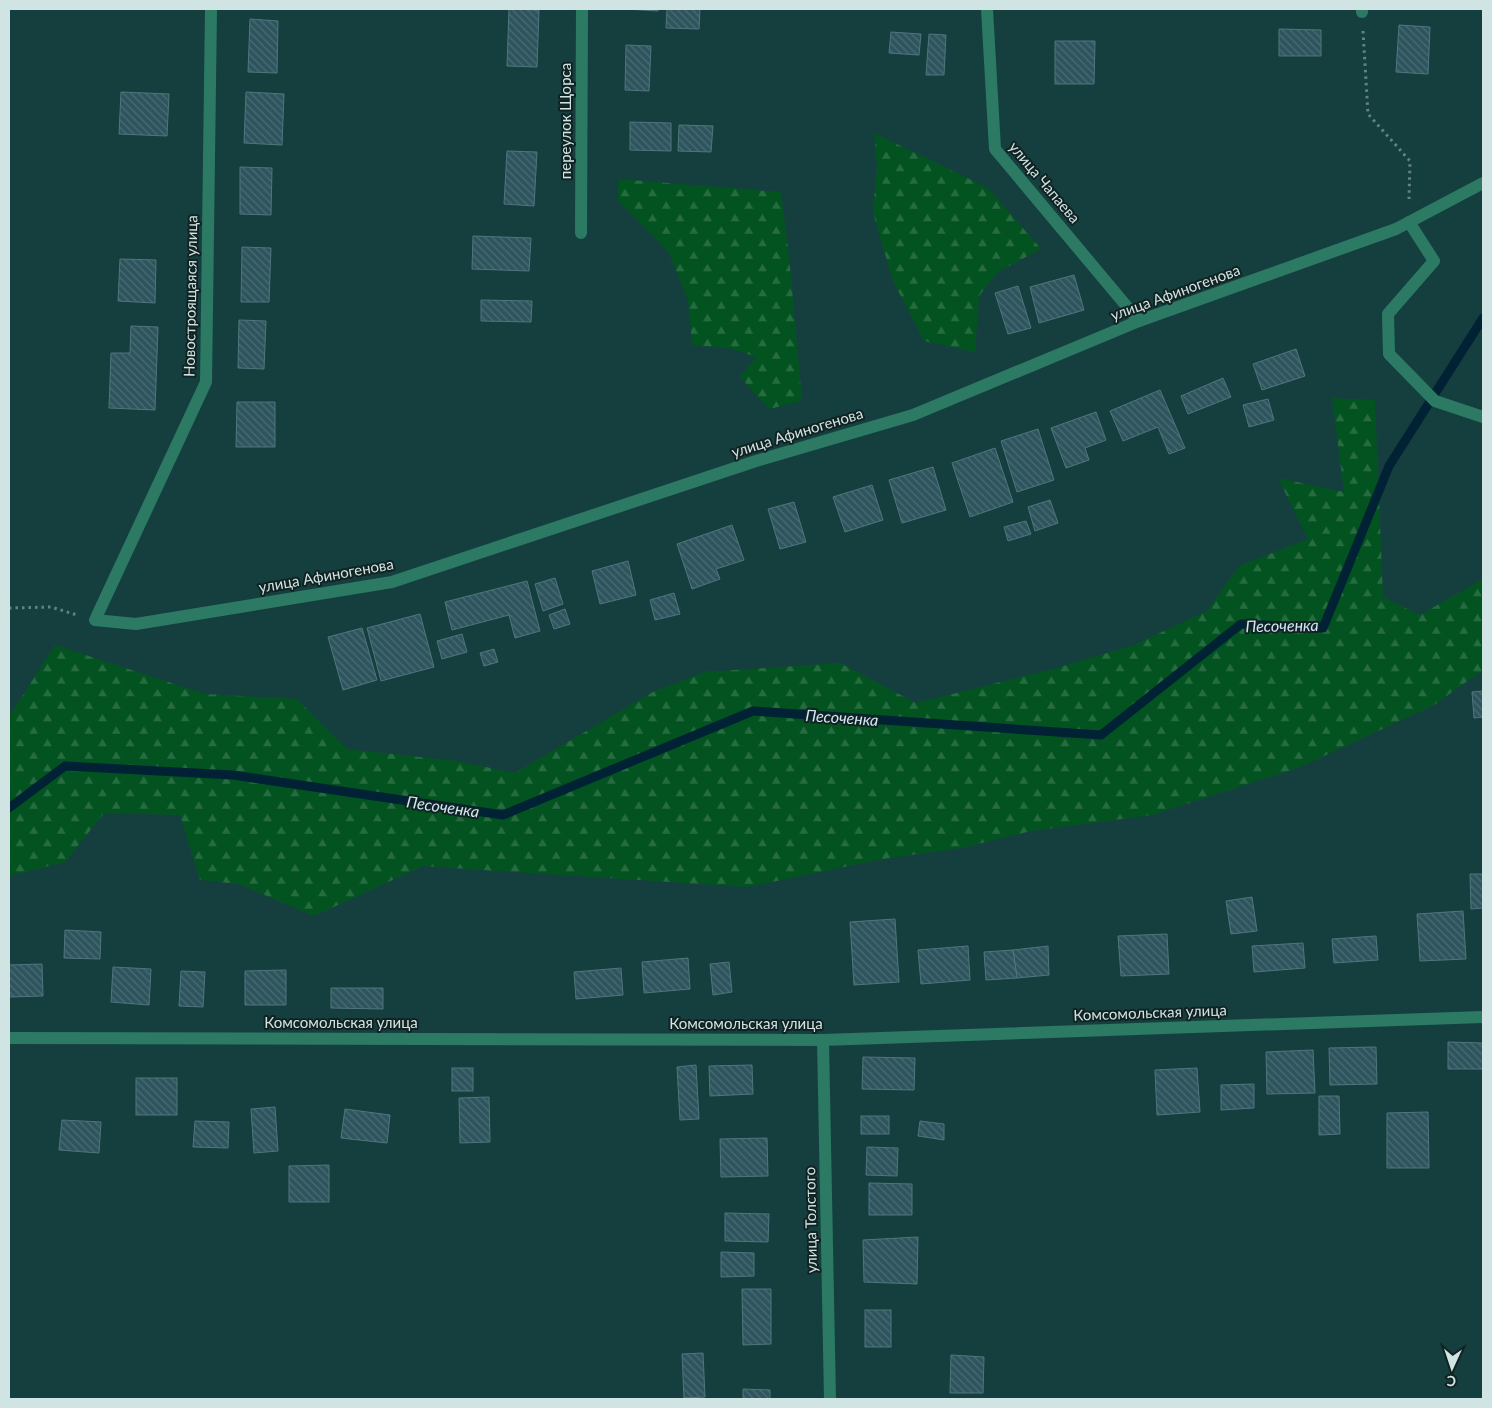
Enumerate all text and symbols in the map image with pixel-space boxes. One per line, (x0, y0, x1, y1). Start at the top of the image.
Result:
street label: переулок Щорса (556, 63, 574, 179)
street label: улица Чапаева (1006, 138, 1084, 226)
street label: Новостроящаяся улица (180, 215, 200, 377)
street label: улица Афиногенова (1108, 260, 1242, 324)
street label: улица Афиногенова (729, 403, 865, 461)
street label: улица Афиногенова (257, 554, 395, 596)
water label: Песоченка (1245, 615, 1319, 635)
water label: Песоченка (805, 705, 879, 729)
water label: Песоченка (405, 792, 481, 820)
street label: Комсомольская улица (1073, 1000, 1227, 1024)
street label: Комсомольская улица (264, 1013, 418, 1031)
street label: Комсомольская улица (669, 1014, 823, 1032)
street label: улица Толстого (800, 1167, 820, 1273)
north arrow (1427, 1343, 1477, 1393)
text: С (1445, 1373, 1456, 1390)

